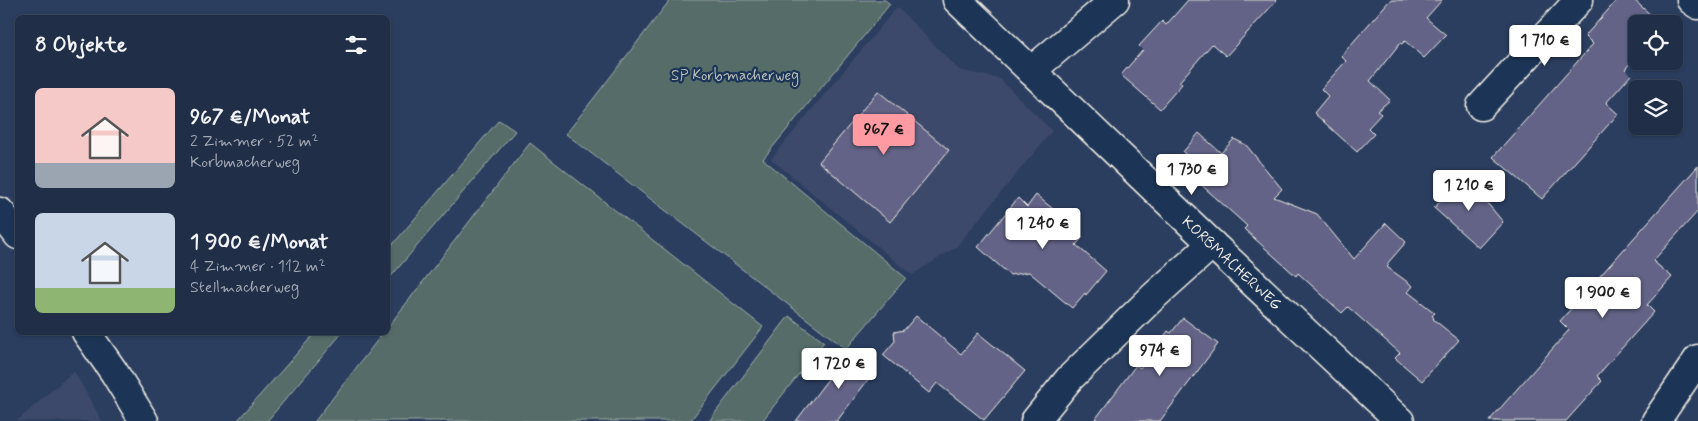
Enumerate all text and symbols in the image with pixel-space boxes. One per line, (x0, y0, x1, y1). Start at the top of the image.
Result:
map controls (1628, 15, 1683, 135)
button: locate (1628, 15, 1683, 70)
pin: 1 710 € (1499, 24, 1591, 67)
text: 1 710 € (1520, 30, 1570, 51)
text: 8 Objekte (35, 31, 127, 59)
icon: filters (342, 31, 370, 59)
park label: SP Korbmacherweg (671, 66, 799, 87)
button: layers (1628, 80, 1683, 135)
text: 967 €/Monat (190, 103, 310, 131)
icon: home (75, 108, 135, 168)
pin: 967 € (849, 114, 919, 156)
text: 967 € (864, 119, 904, 140)
text: 2 Zimmer · 52 m² (190, 131, 319, 152)
text: Korbmacherweg (190, 152, 300, 173)
pin: 1 730 € (1146, 154, 1238, 196)
text: 1 730 € (1167, 159, 1217, 180)
pin: 1 210 € (1423, 170, 1515, 212)
text: 1 210 € (1444, 175, 1494, 196)
pin: 1 240 € (997, 208, 1089, 250)
street label: KORBMACHERWEG (1177, 212, 1285, 315)
text: 1 240 € (1016, 213, 1070, 234)
text: 1 900 €/Monat (190, 228, 329, 256)
icon: home (75, 233, 135, 293)
text: 4 Zimmer · 112 m² (190, 256, 326, 277)
pin: 1 900 € (1557, 276, 1649, 319)
text: Stellmacherweg (190, 277, 299, 298)
text: 1 900 € (1576, 282, 1630, 303)
pin: 974 € (1125, 334, 1195, 377)
text: 974 € (1140, 340, 1180, 361)
pin: 1 720 € (793, 348, 885, 390)
text: 1 720 € (813, 353, 865, 374)

